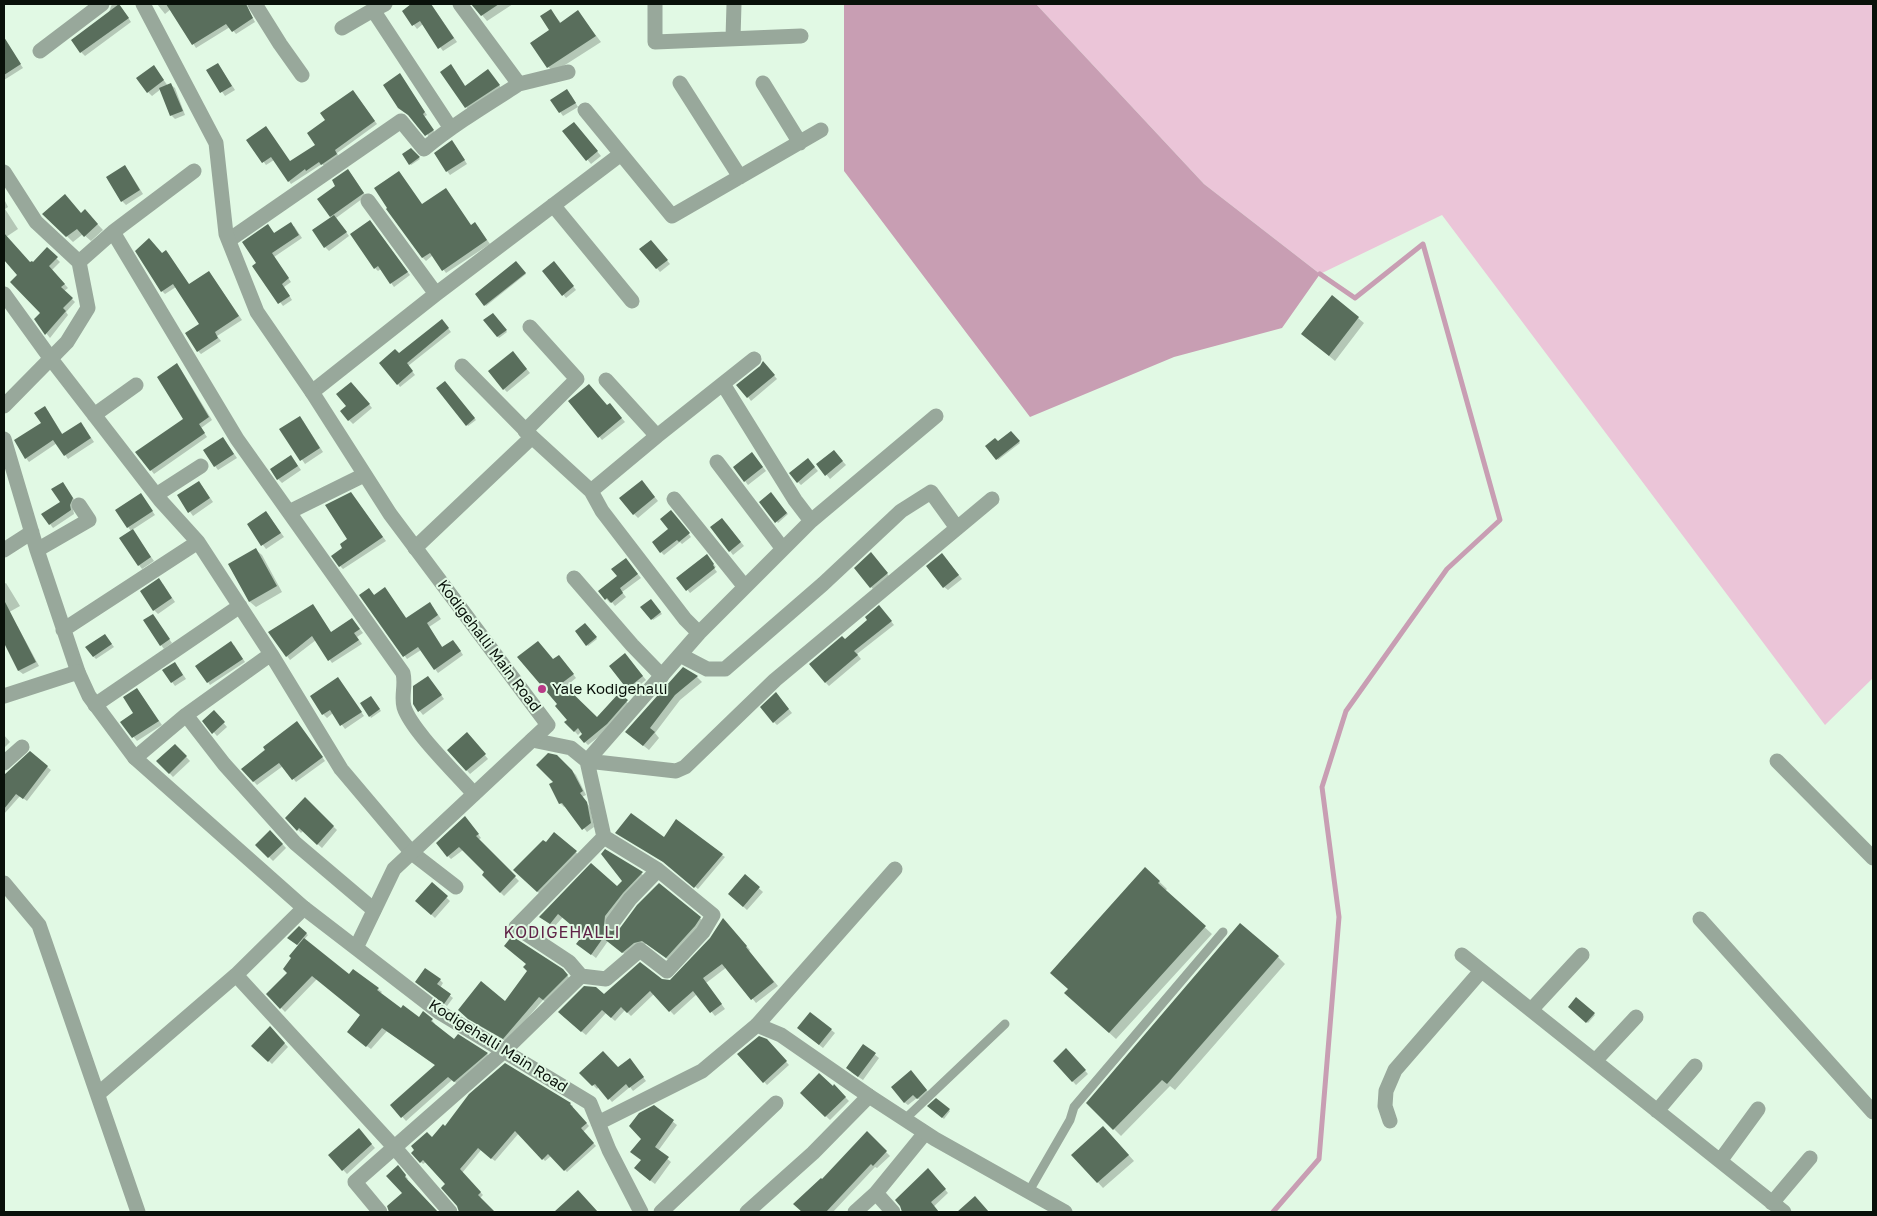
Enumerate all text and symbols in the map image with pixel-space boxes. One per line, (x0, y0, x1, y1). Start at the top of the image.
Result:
street label: Kodigehalli Main Road (434, 577, 544, 715)
place label: Yale Kodigehalli (552, 680, 668, 698)
marker: Yale Kodigehalli (536, 683, 548, 695)
district label: KODIGEHALLI (502, 923, 622, 943)
street label: Kodigehalli Main Road (425, 996, 571, 1096)

